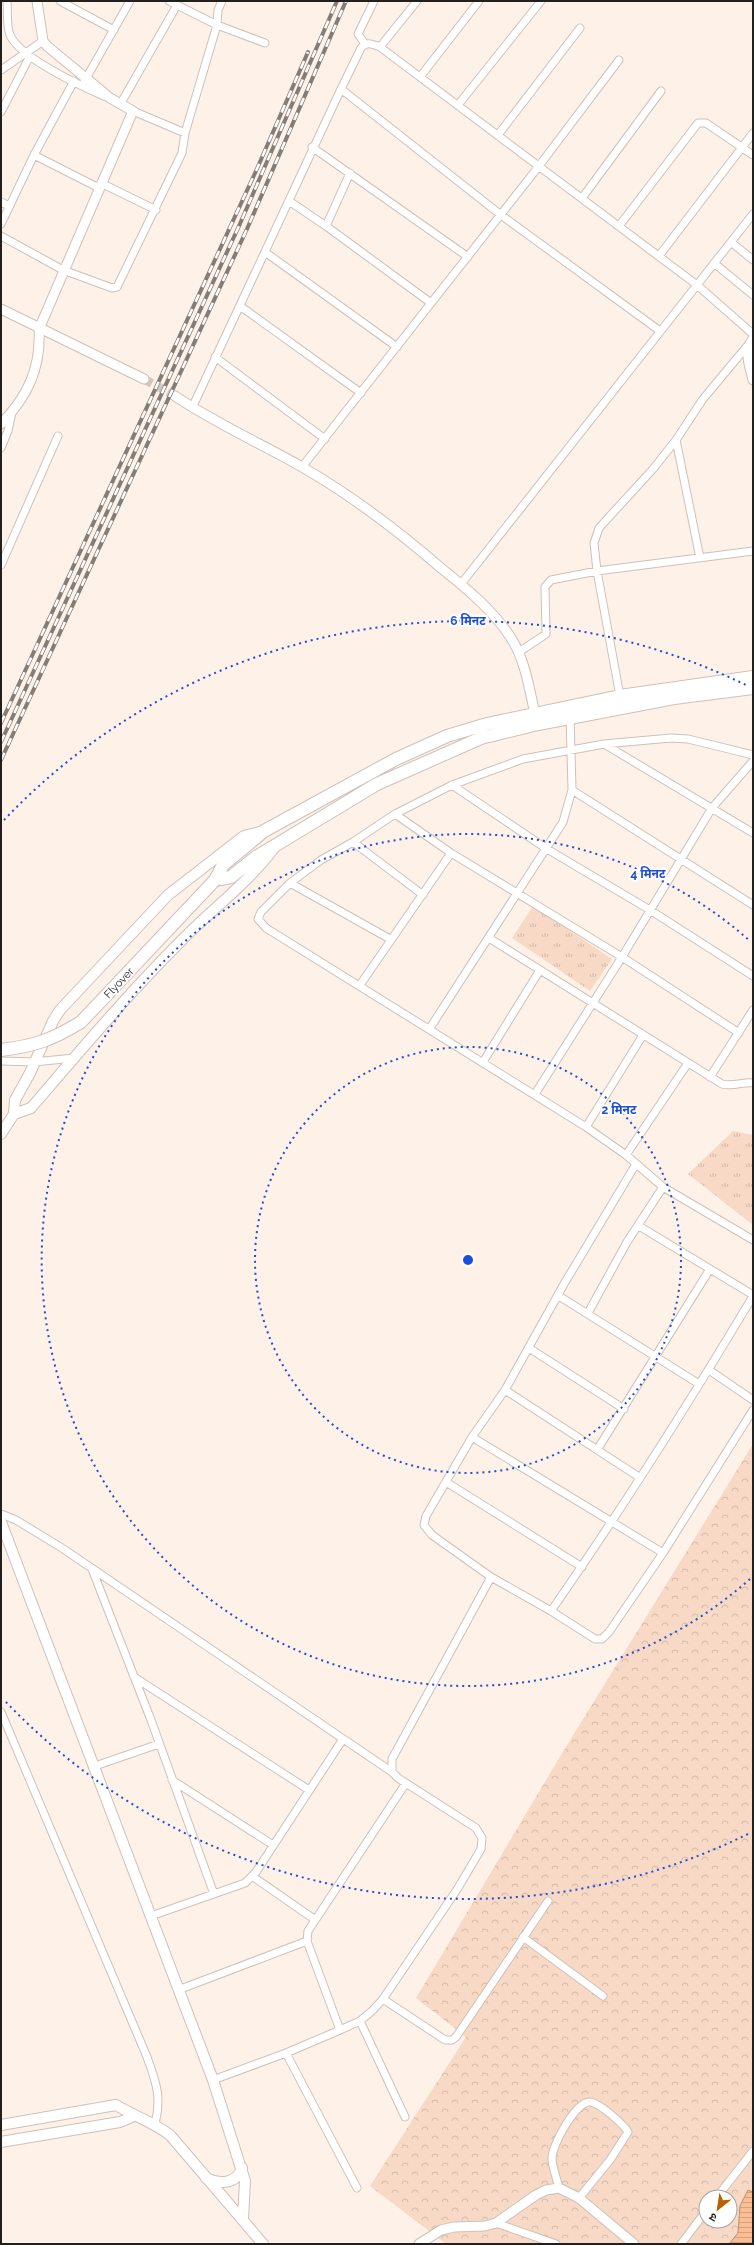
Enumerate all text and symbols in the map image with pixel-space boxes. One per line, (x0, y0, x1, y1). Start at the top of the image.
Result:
text: 6 मिनट (450, 613, 486, 628)
text: 4 मिनट (631, 866, 666, 881)
street label: Flyover (102, 965, 137, 1001)
text: 2 मिनट (602, 1102, 637, 1117)
centre of rings (461, 1253, 475, 1267)
north arrow (698, 2189, 738, 2229)
text: उ (707, 2210, 719, 2224)

